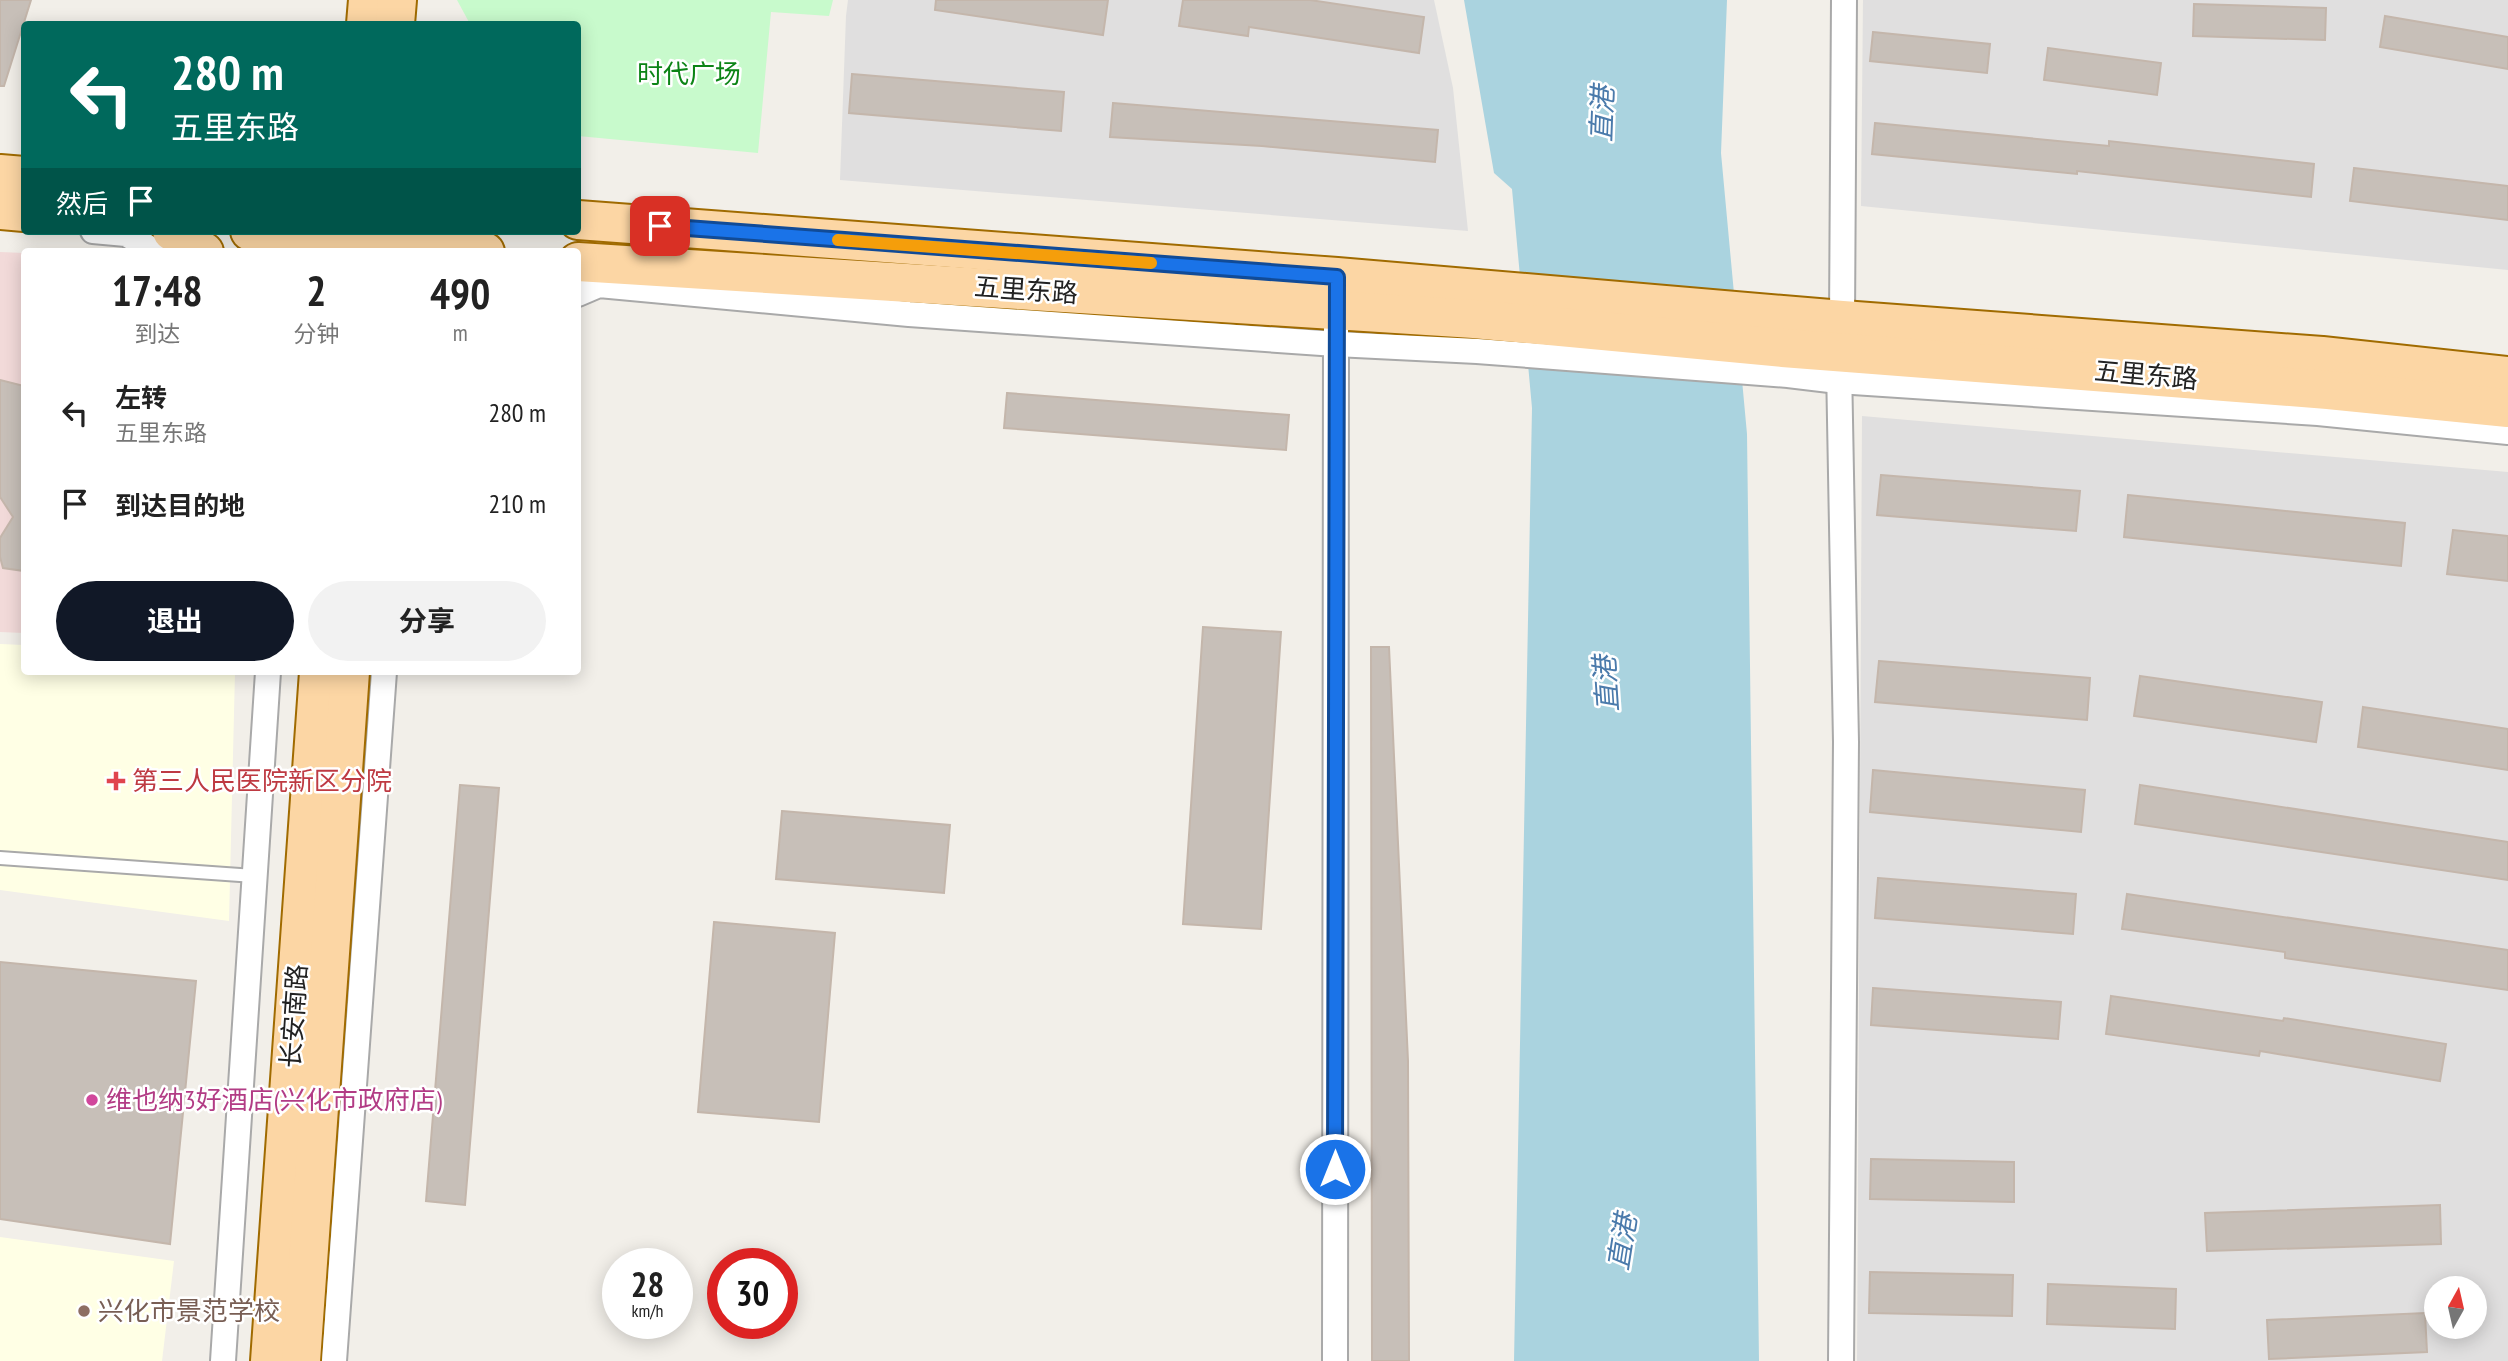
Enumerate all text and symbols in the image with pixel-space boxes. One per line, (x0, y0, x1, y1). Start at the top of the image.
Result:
text: 280 m (171, 40, 284, 104)
icon: left (56, 49, 147, 140)
park label: 时代广场 (637, 57, 741, 90)
water label: 直港 (1582, 81, 1621, 143)
text: 五里东路 (171, 106, 299, 148)
icon: arrive (122, 182, 160, 220)
text: 然后 (56, 187, 108, 220)
pin (630, 196, 690, 256)
icon: arrive (641, 207, 679, 245)
text: 17:48 (112, 263, 203, 318)
text: 2 (306, 263, 326, 318)
text: 490 (430, 266, 490, 321)
street label: 五里东路 (973, 269, 1079, 310)
text: m (453, 318, 468, 347)
text: 到达 (134, 319, 180, 348)
text: 分钟 (293, 319, 339, 348)
street label: 五里东路 (2093, 354, 2199, 395)
text: 左转 (115, 381, 167, 414)
icon: left (56, 394, 94, 432)
text: 280 m (488, 396, 546, 429)
text: 五里东路 (115, 418, 207, 447)
icon: arrive (56, 485, 94, 523)
text: 210 m (488, 487, 546, 520)
text: 到达目的地 (115, 489, 245, 522)
button: 退出 (56, 581, 294, 661)
button: 分享 (308, 581, 546, 661)
water label: 直港 (1585, 651, 1626, 713)
place label: 第三人民医院新区分院 (132, 764, 392, 797)
marker: 第三人民医院新区分院 (106, 771, 126, 791)
street label: 长安南路 (273, 963, 314, 1069)
place label: 维也纳3好酒店(兴化市政府店) (106, 1083, 442, 1116)
marker: 维也纳3好酒店(兴化市政府店) (84, 1092, 100, 1108)
position arrow (1298, 1132, 1372, 1206)
water label: 直港 (1599, 1207, 1645, 1272)
speed limit sign: 30 (707, 1248, 798, 1339)
text: 28 (631, 1261, 664, 1307)
north arrow (2424, 1276, 2487, 1339)
map controls (2424, 1276, 2487, 1339)
place label: 兴化市景范学校 (98, 1294, 280, 1327)
text: km/h (632, 1299, 663, 1322)
marker: 兴化市景范学校 (76, 1303, 92, 1319)

